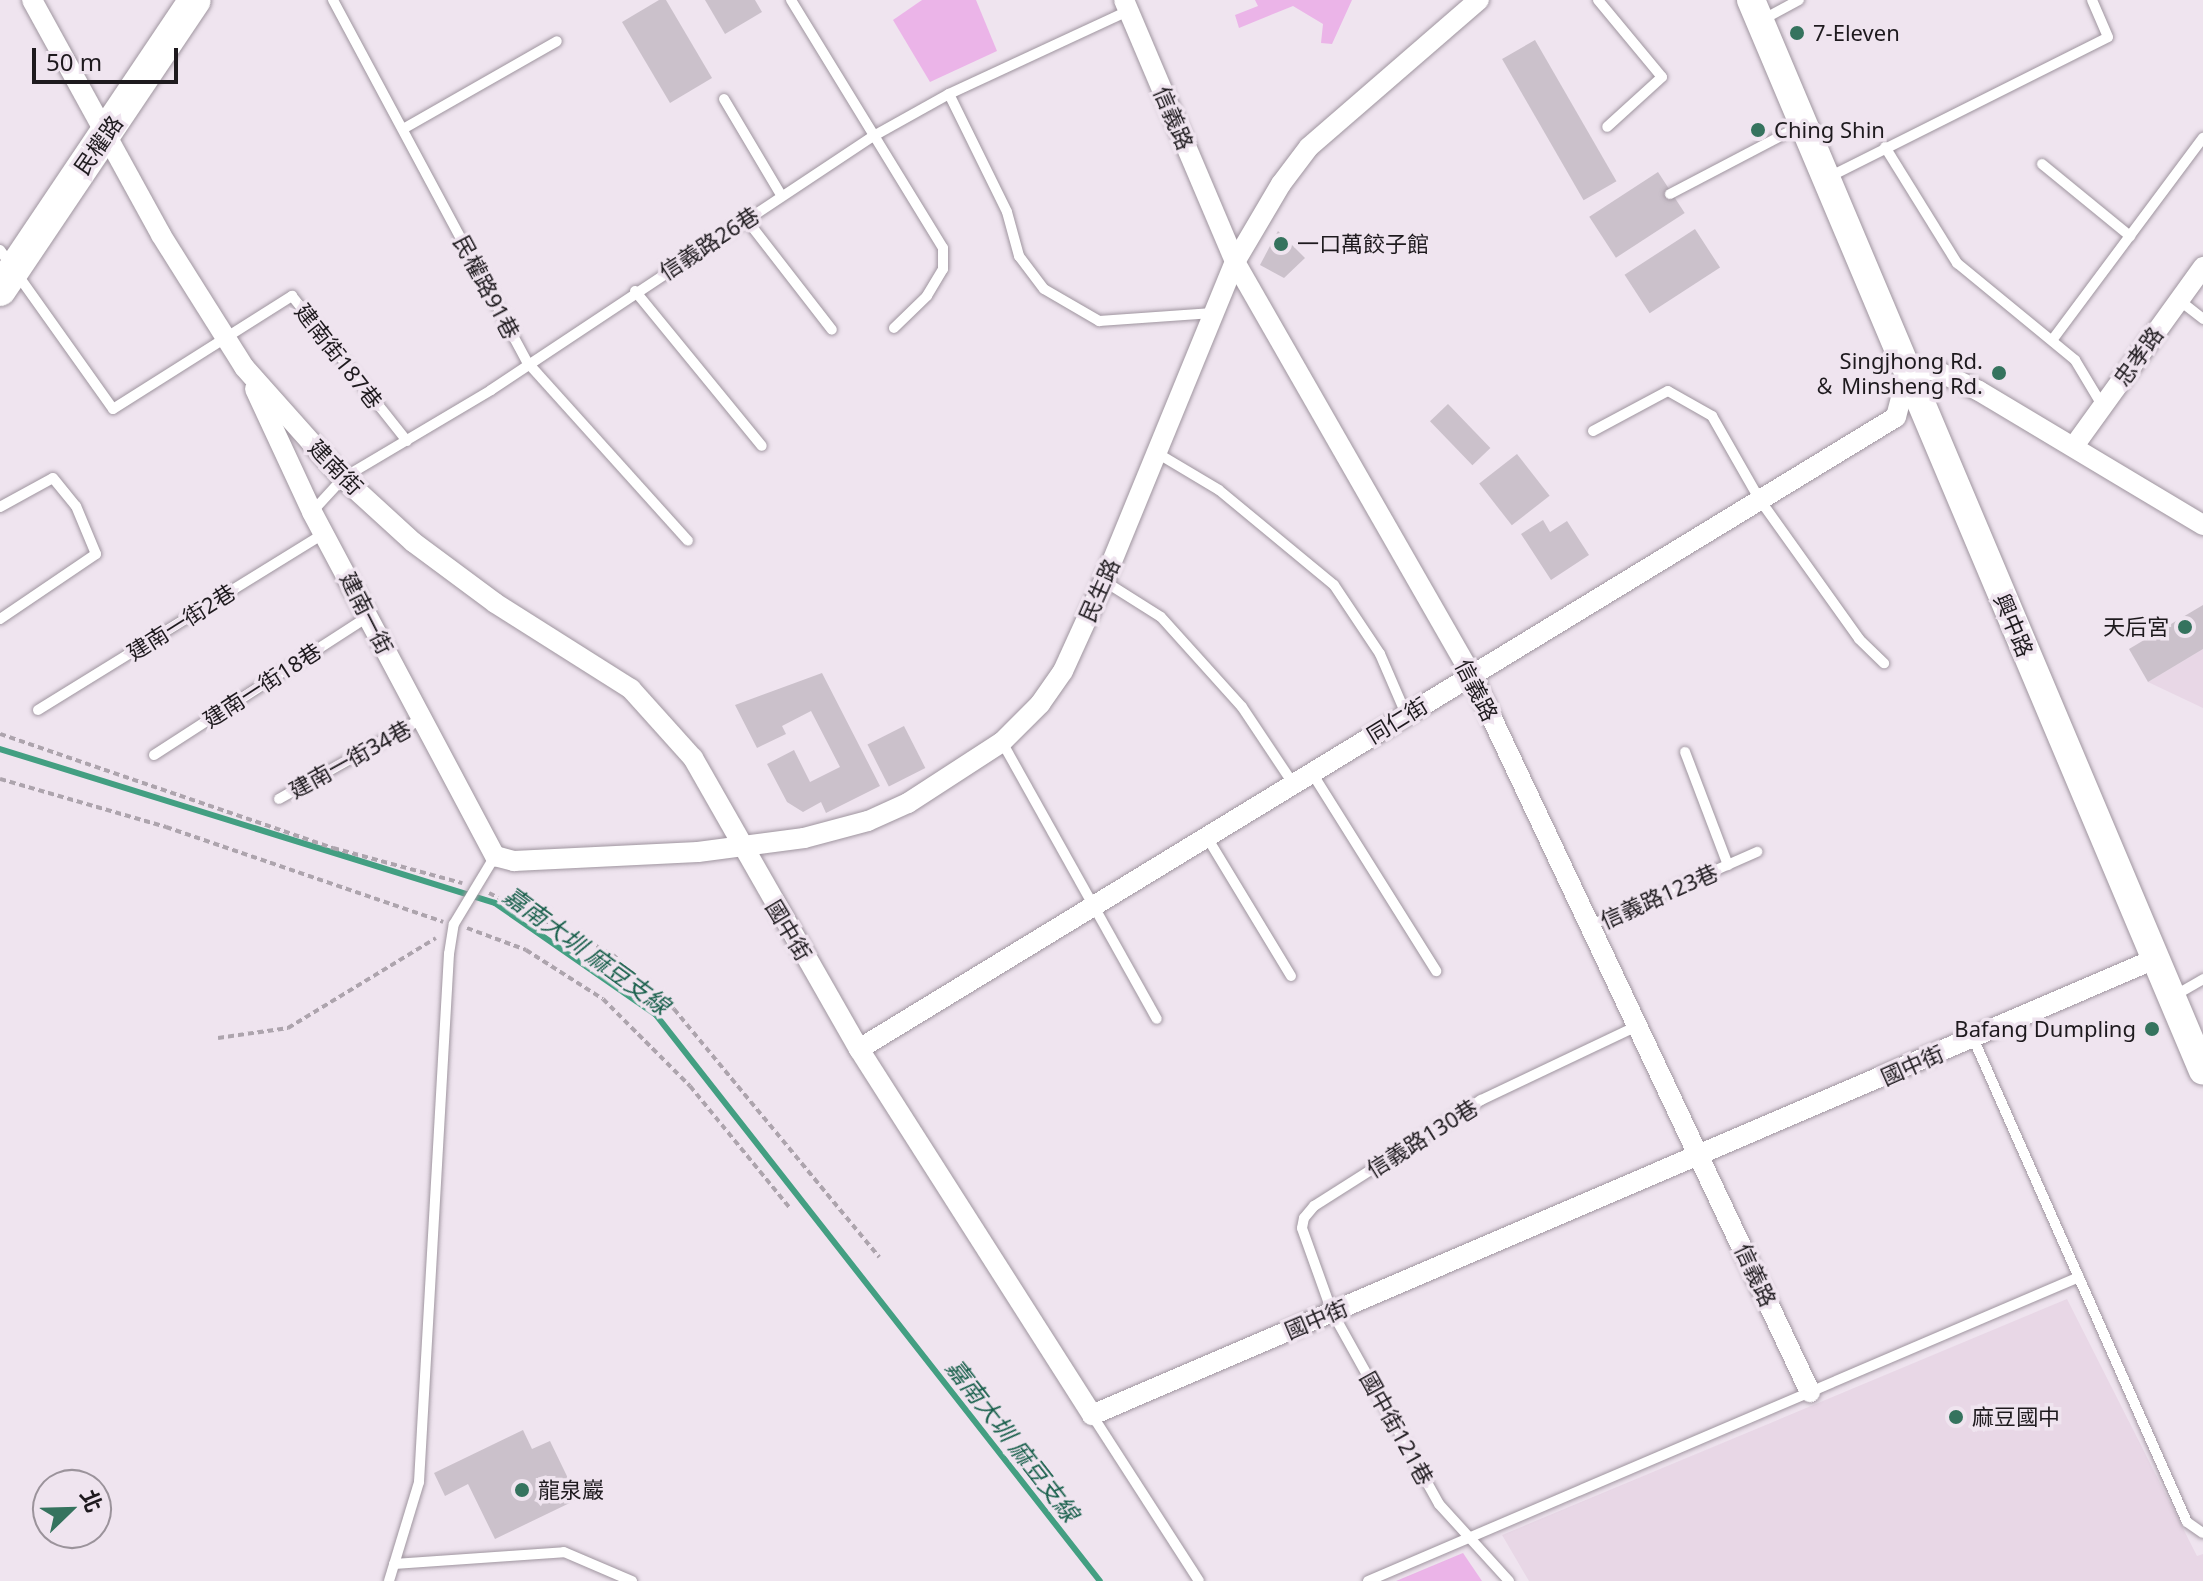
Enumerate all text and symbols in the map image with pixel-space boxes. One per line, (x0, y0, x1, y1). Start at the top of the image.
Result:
place label: 7-Eleven (1813, 20, 1900, 46)
marker: 7-Eleven (1788, 24, 1806, 42)
scale bar (36, 32, 182, 82)
text: 50 m (46, 45, 102, 78)
street label: 信義路 (1149, 82, 1199, 154)
street label: 民權路 (68, 110, 128, 180)
place label: Ching Shin (1774, 117, 1885, 143)
marker: Ching Shin (1749, 121, 1767, 139)
street label: 信義路26巷 (654, 201, 764, 285)
street label: 民權路91巷 (449, 231, 525, 343)
place label: 一口萬餃子館 (1297, 231, 1429, 257)
marker: 一口萬餃子館 (1272, 235, 1290, 253)
street label: 建南街187巷 (290, 298, 388, 414)
street label: 忠孝路 (2108, 322, 2168, 390)
place label: Singjhong Rd. ＆ Minsheng Rd. (1814, 347, 1983, 398)
marker: Singjhong Rd. ＆ Minsheng Rd. (1990, 364, 2008, 382)
street label: 建南街 (304, 434, 368, 500)
street label: 民生路 (1074, 554, 1124, 626)
street label: 建南一街 (335, 568, 399, 658)
street label: 建南一街2巷 (122, 578, 240, 666)
street label: 興中路 (1989, 589, 2039, 661)
place label: 天后宮 (2103, 614, 2169, 640)
marker: 天后宮 (2176, 618, 2194, 636)
street label: 建南一街18巷 (198, 637, 326, 733)
street label: 信義路 (1450, 655, 1504, 725)
street label: 同仁街 (1362, 692, 1432, 748)
street label: 建南一街34巷 (284, 715, 416, 803)
street label: 信義路123巷 (1596, 858, 1722, 934)
water label: 嘉南大圳 麻豆支線 (498, 880, 676, 1020)
street label: 國中街 (761, 895, 817, 965)
place label: Bafang Dumpling (1954, 1016, 2136, 1042)
marker: Bafang Dumpling (2143, 1020, 2161, 1038)
street label: 國中街 (1876, 1040, 1948, 1090)
street label: 信義路130巷 (1362, 1093, 1482, 1183)
street label: 信義路 (1730, 1240, 1782, 1310)
street label: 國中街 (1280, 1294, 1352, 1344)
water label: 嘉南大圳 麻豆支線 (941, 1353, 1085, 1527)
street label: 國中街121巷 (1355, 1367, 1439, 1489)
place label: 麻豆國中 (1972, 1404, 2060, 1430)
marker: 麻豆國中 (1947, 1408, 1965, 1426)
north arrow (32, 1469, 112, 1549)
place label: 龍泉巖 (538, 1477, 604, 1503)
marker: 龍泉巖 (513, 1481, 531, 1499)
text: 北 (74, 1484, 110, 1516)

